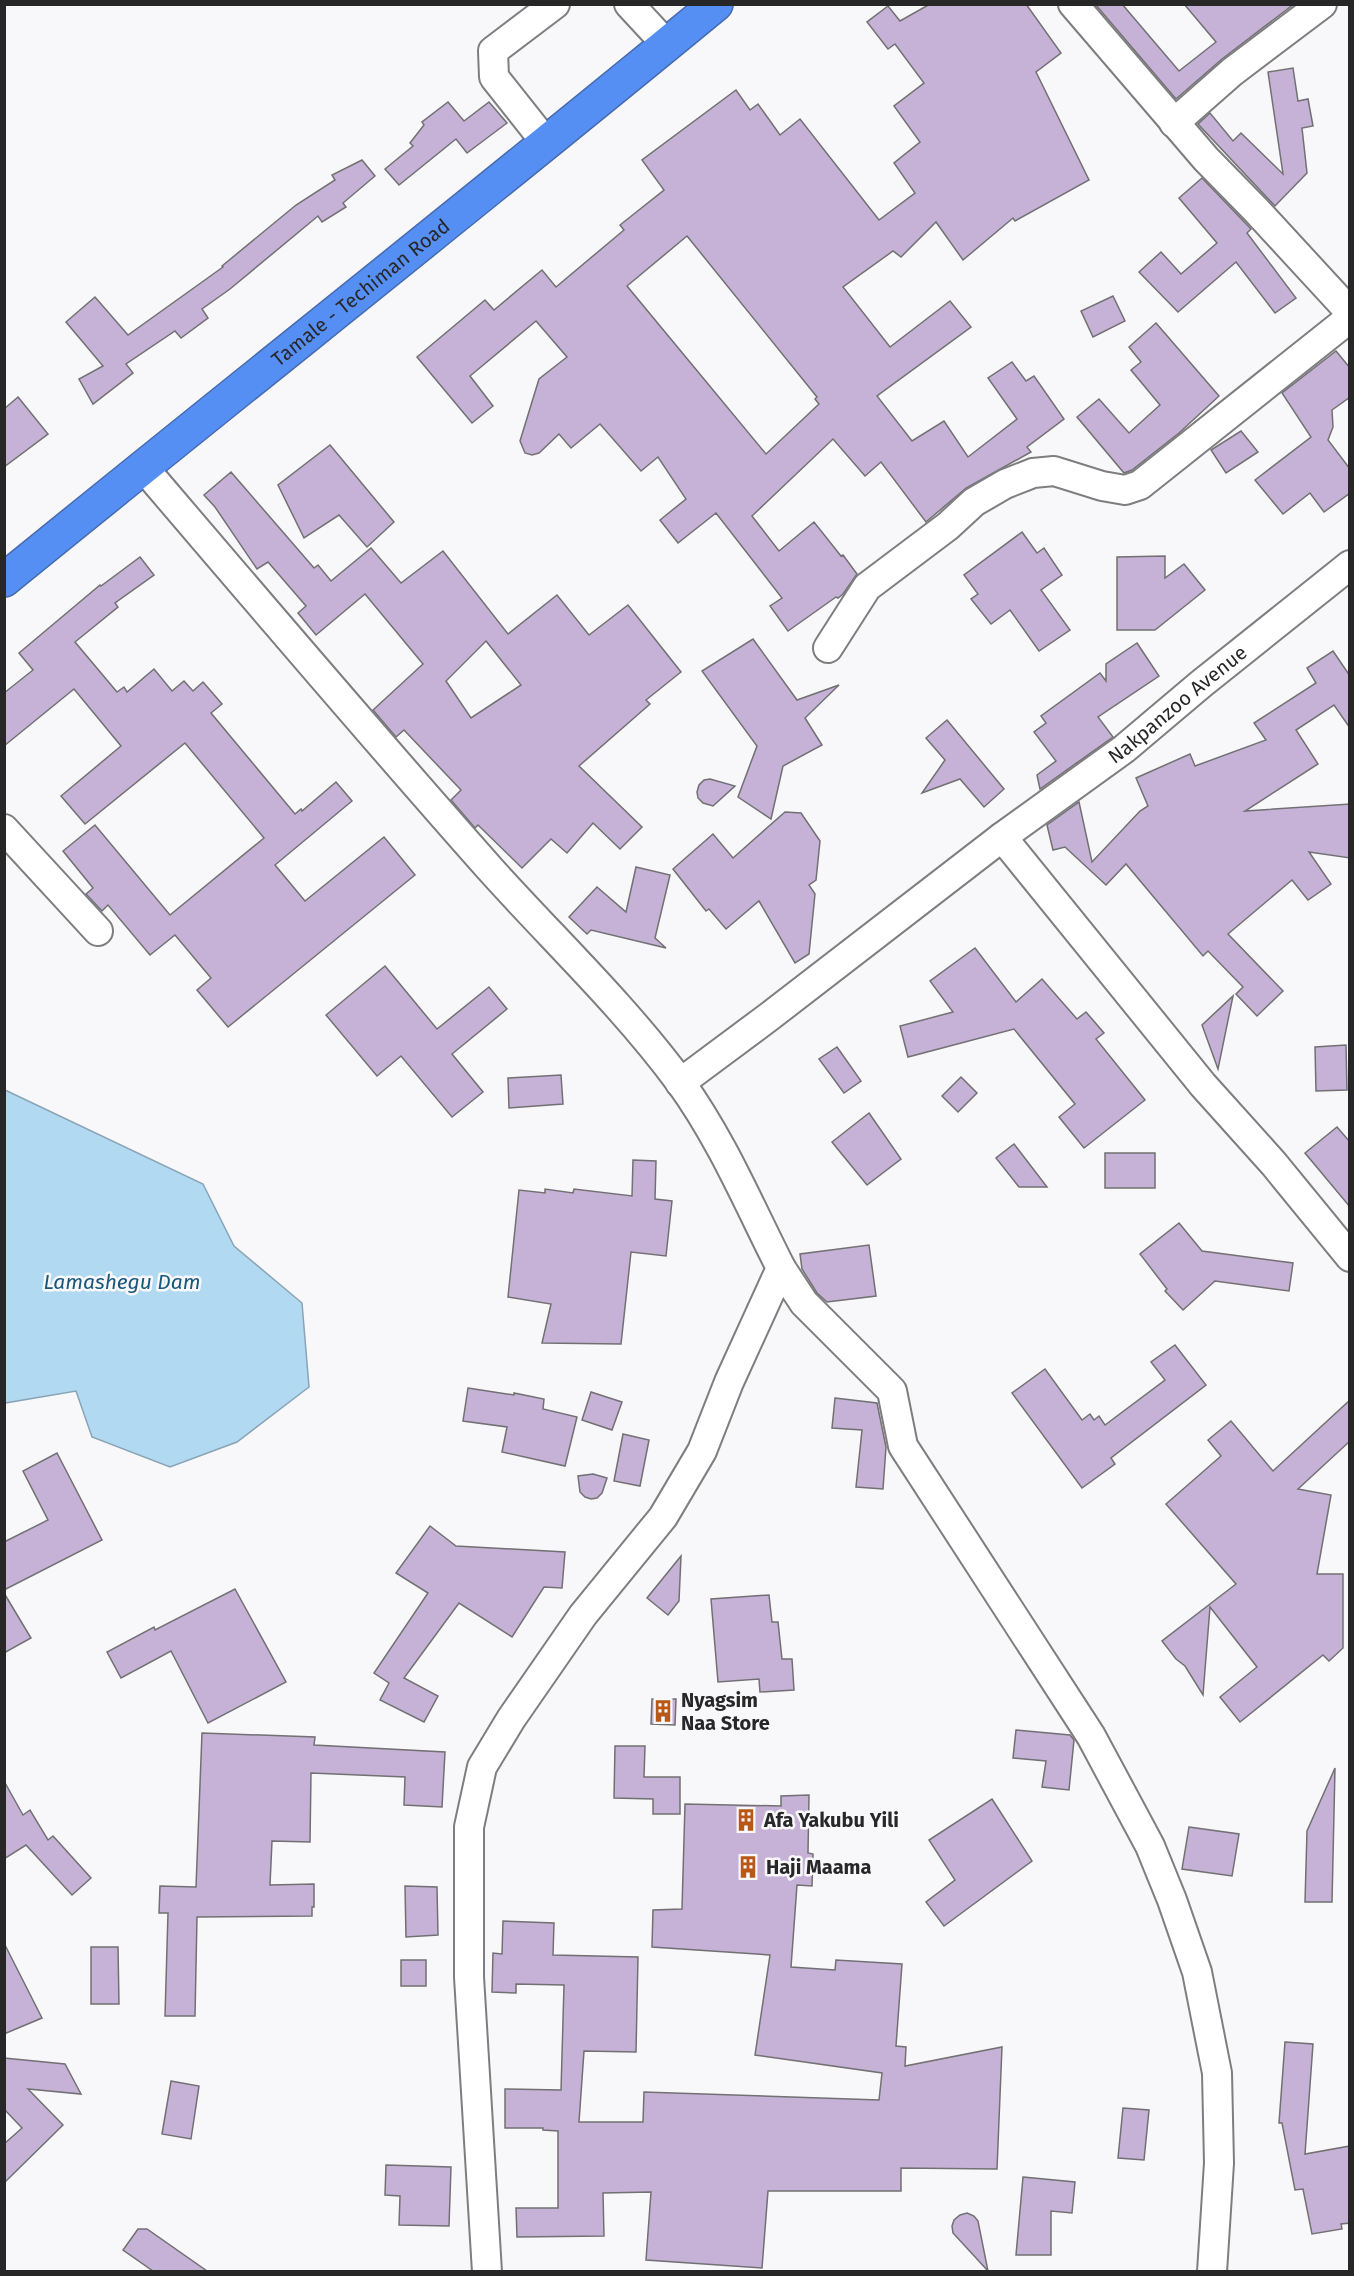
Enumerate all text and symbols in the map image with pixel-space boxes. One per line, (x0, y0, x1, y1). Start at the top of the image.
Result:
street label: Tamale - Techiman Road (267, 214, 454, 371)
street label: Nakpanzoo Avenue (1103, 640, 1252, 769)
water label: Lamashegu Dam (43, 1269, 201, 1295)
place label: Nyagsim Naa Store (681, 1688, 770, 1735)
building icon: Nyagsim Naa Store (650, 1698, 676, 1724)
building icon: Afa Yakubu Yili (733, 1807, 759, 1833)
place label: Afa Yakubu Yili (763, 1808, 899, 1832)
building icon: Haji Maama (735, 1854, 761, 1880)
place label: Haji Maama (766, 1855, 872, 1879)

